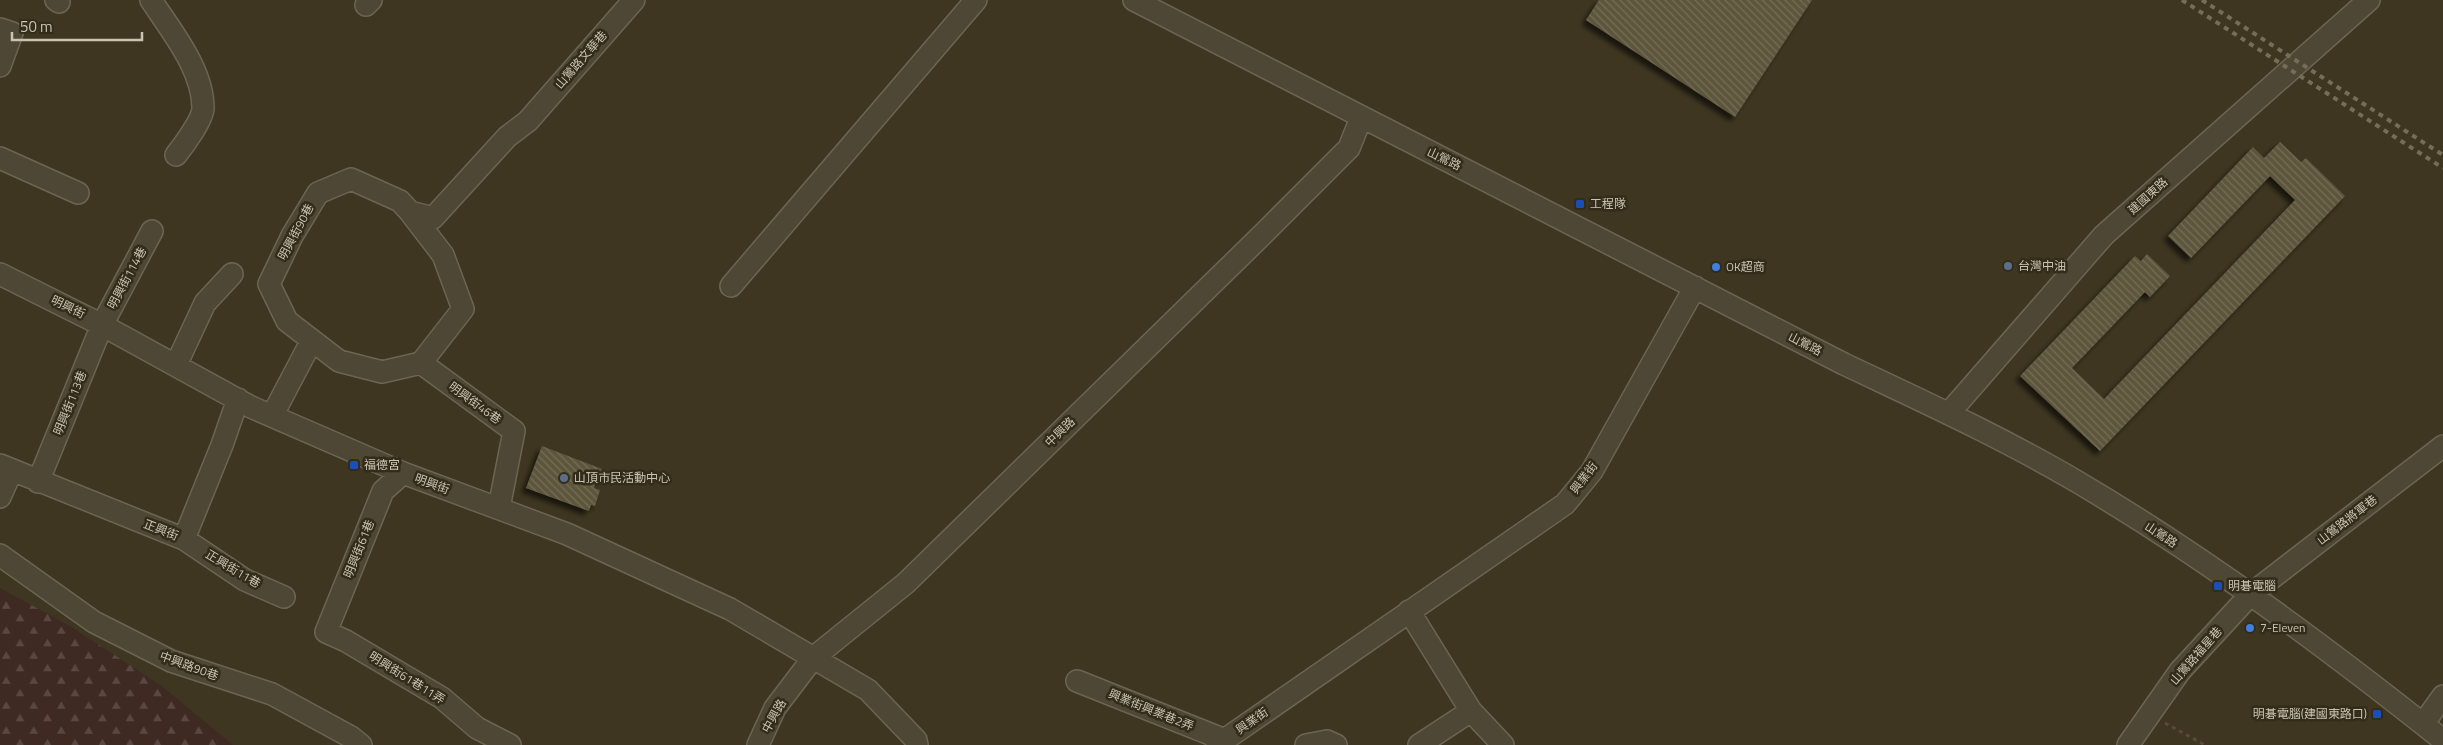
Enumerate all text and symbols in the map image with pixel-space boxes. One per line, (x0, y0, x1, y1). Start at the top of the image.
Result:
scale bar (12, 10, 142, 42)
text: 50 m (20, 15, 53, 38)
street label: 山鶯路文華巷 (550, 26, 611, 93)
street label: 山鶯路 (1424, 142, 1465, 175)
street label: 建國東路 (2123, 173, 2172, 219)
place label: 工程隊 (1590, 194, 1626, 213)
marker: 工程隊 (1574, 198, 1586, 210)
street label: 明興街90巷 (273, 200, 318, 263)
street label: 明興街114巷 (102, 243, 151, 312)
place label: 台灣中油 (2018, 256, 2066, 275)
place label: OK超商 (1726, 257, 1765, 276)
marker: 台灣中油 (2002, 260, 2014, 272)
marker: OK超商 (1710, 261, 1722, 273)
street label: 明興街 (48, 290, 89, 323)
street label: 山鶯路 (1785, 327, 1826, 360)
street label: 明興街113巷 (48, 368, 91, 438)
street label: 明興街46巷 (445, 377, 506, 428)
street label: 中興路 (1040, 412, 1079, 451)
place label: 福德宮 (364, 455, 400, 474)
street label: 興業街 (1565, 458, 1602, 498)
marker: 福德宮 (348, 459, 360, 471)
street label: 明興街 (412, 468, 452, 499)
place label: 山頂市民活動中心 (574, 468, 670, 487)
marker: 山頂市民活動中心 (558, 472, 570, 484)
street label: 山鶯路將軍巷 (2312, 490, 2381, 549)
street label: 正興街 (141, 514, 181, 545)
street label: 明興街61巷 (338, 517, 379, 581)
street label: 山鶯路 (2141, 517, 2182, 552)
street label: 正興街11巷 (202, 545, 264, 593)
place label: 明碁電腦 (2228, 576, 2276, 595)
marker: 明碁電腦 (2212, 580, 2224, 592)
place label: 7-Eleven (2260, 618, 2306, 637)
street label: 山鶯路福星巷 (2165, 622, 2226, 689)
marker: 7-Eleven (2244, 622, 2256, 634)
street label: 中興路90巷 (157, 646, 221, 685)
street label: 明興街61巷11弄 (365, 646, 449, 709)
street label: 興業街興業巷2弄 (1106, 684, 1197, 735)
street label: 中興路 (757, 695, 791, 736)
street label: 興業街 (1232, 702, 1272, 739)
place label: 明碁電腦(建國東路口) (2253, 704, 2367, 723)
marker: 明碁電腦(建國東路口) (2371, 708, 2383, 720)

